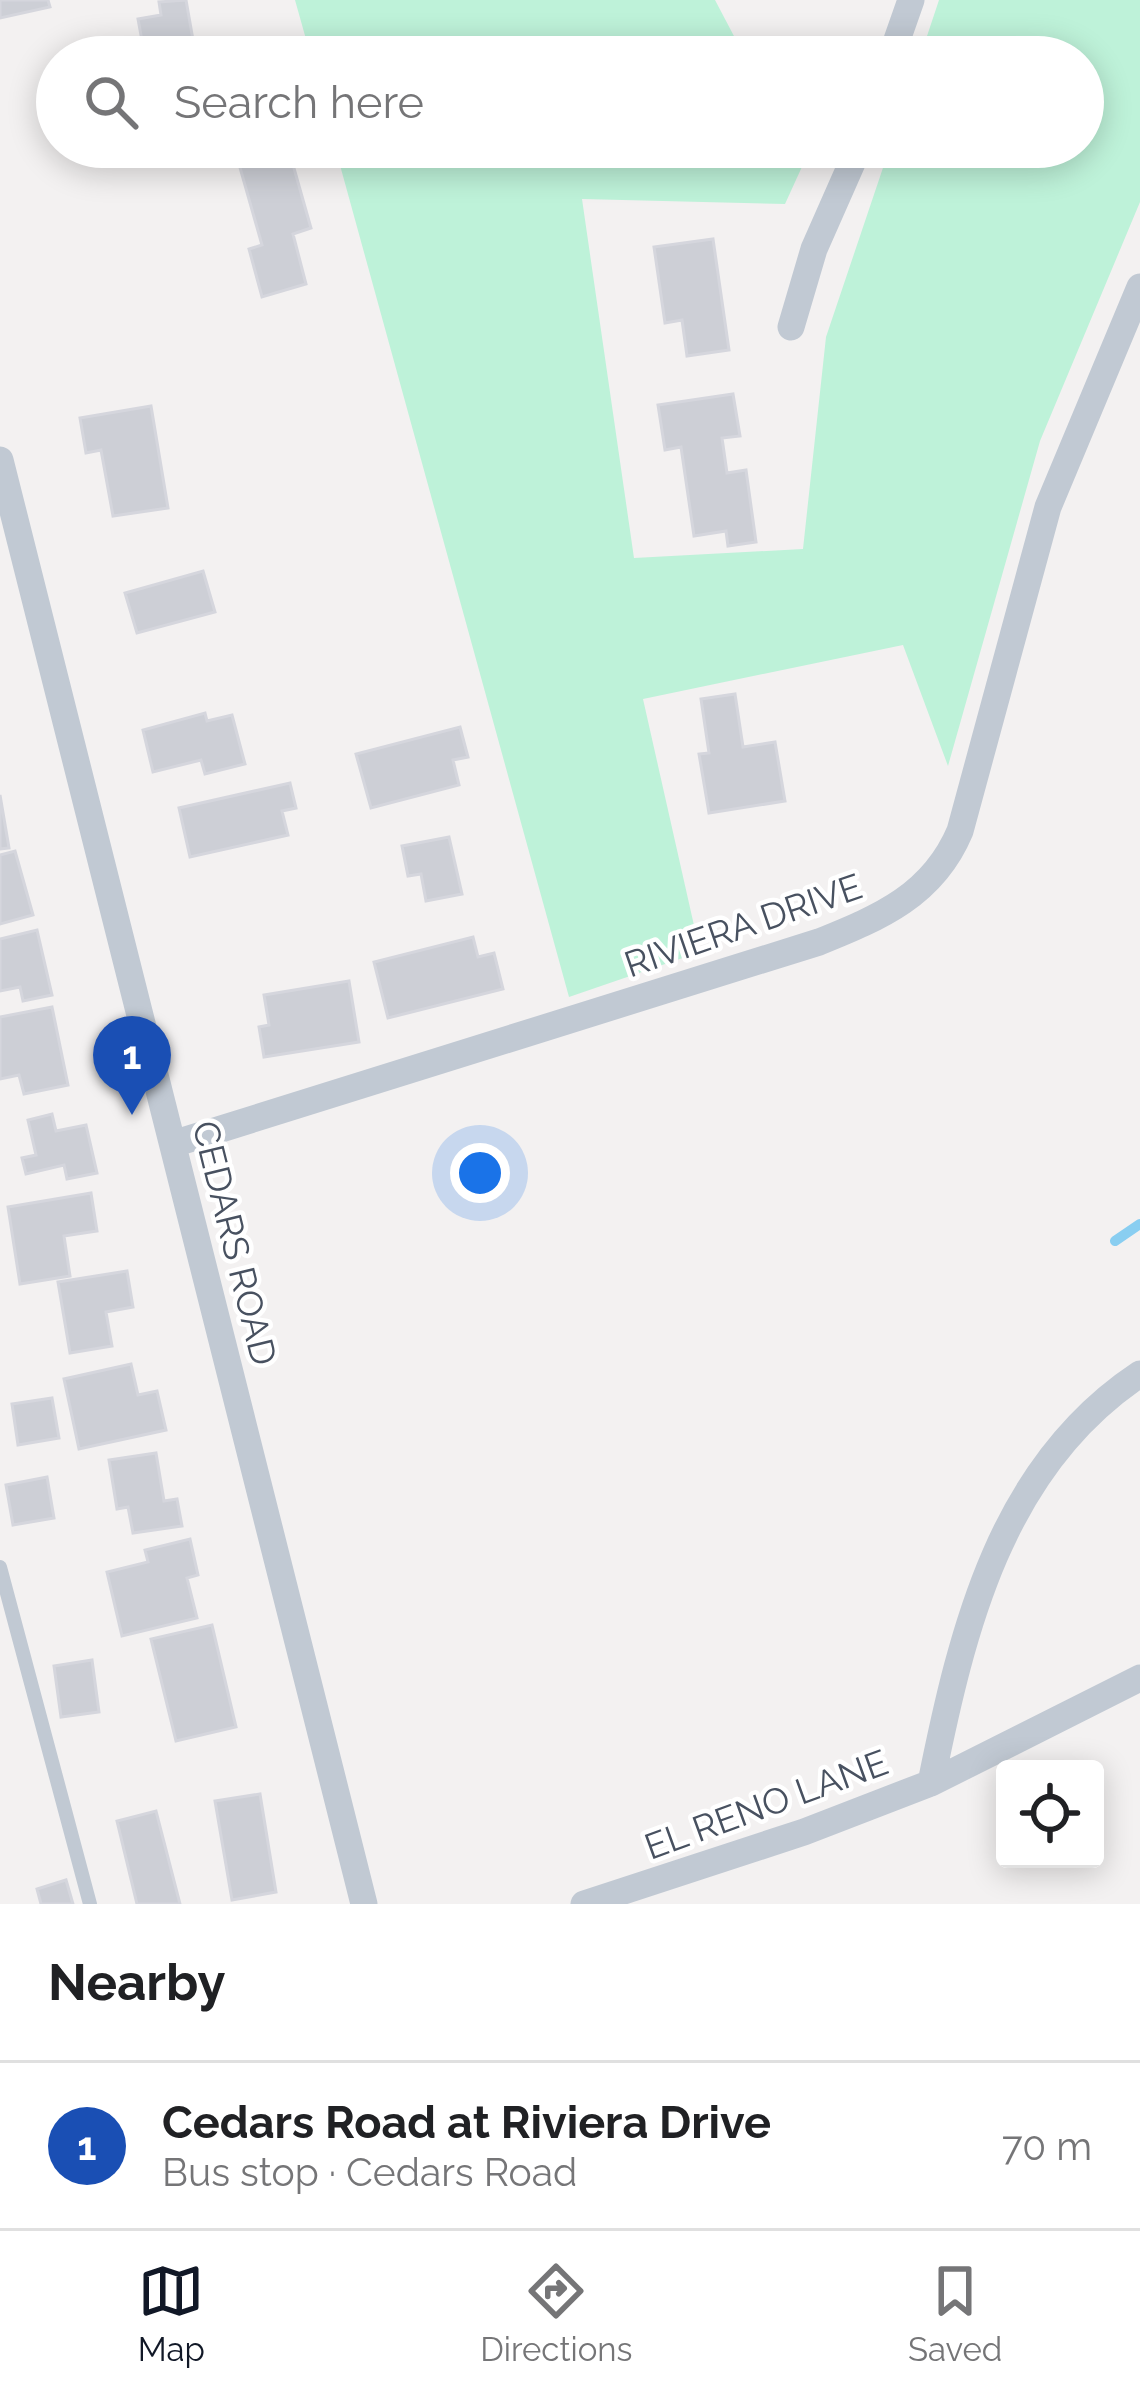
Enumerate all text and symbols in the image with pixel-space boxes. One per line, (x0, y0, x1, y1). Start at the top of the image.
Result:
search box (36, 36, 1104, 168)
icon: search (78, 69, 144, 135)
text: Search here (174, 76, 424, 129)
street label: RIVIERA DRIVE (619, 865, 867, 985)
pin: 1 (93, 1016, 171, 1115)
street label: CEDARS ROAD (184, 1117, 286, 1369)
your location (450, 1143, 510, 1203)
street label: EL RENO LANE (639, 1741, 893, 1867)
map controls (996, 1760, 1104, 1868)
button: locate (996, 1760, 1104, 1868)
text: Nearby (48, 1952, 225, 2012)
text: Cedars Road at Riviera Drive (162, 2096, 771, 2149)
text: 1 (77, 2123, 97, 2169)
text: 70 m (1002, 2123, 1092, 2169)
text: Bus stop · Cedars Road (162, 2149, 577, 2195)
tab: Map (138, 2258, 205, 2369)
tab: Directions (480, 2258, 633, 2369)
tab: Saved (908, 2258, 1002, 2369)

